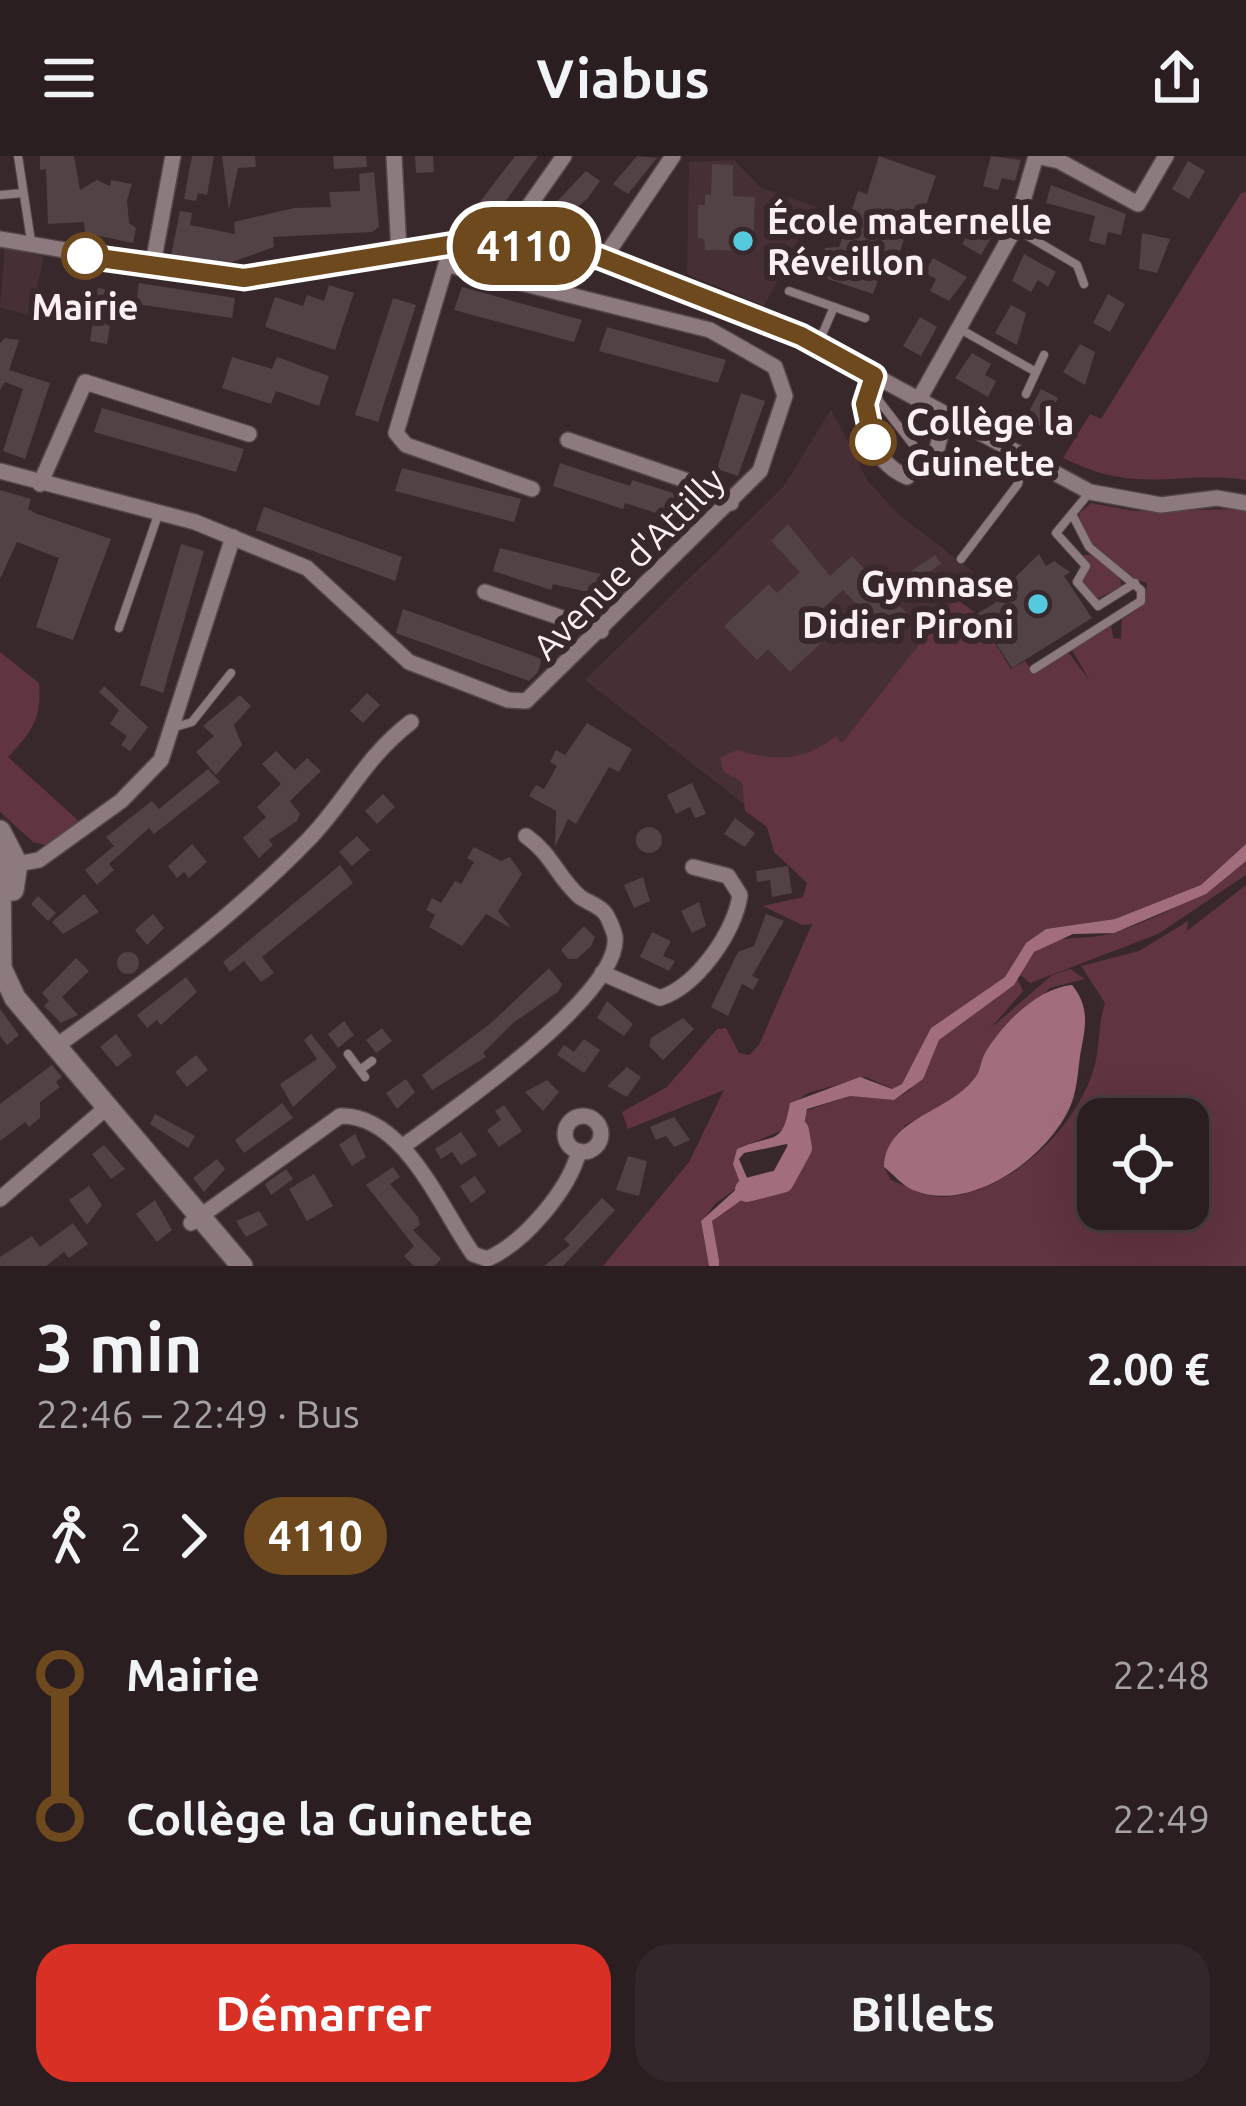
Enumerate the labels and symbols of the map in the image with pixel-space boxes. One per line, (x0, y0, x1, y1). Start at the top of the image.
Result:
place label: École maternelle Réveillon (767, 198, 1052, 282)
line badge: 4110 (440, 207, 608, 285)
marker: École maternelle Réveillon (730, 228, 756, 254)
marker: Mairie (63, 234, 107, 278)
place label: Mairie (31, 286, 139, 327)
place label: Collège la Guinette (906, 401, 1074, 483)
marker: Collège la Guinette (851, 420, 895, 464)
street label: Avenue d'Attilly (524, 459, 732, 667)
place label: Gymnase Didier Pironi (802, 563, 1014, 645)
marker: Gymnase Didier Pironi (1025, 591, 1051, 617)

